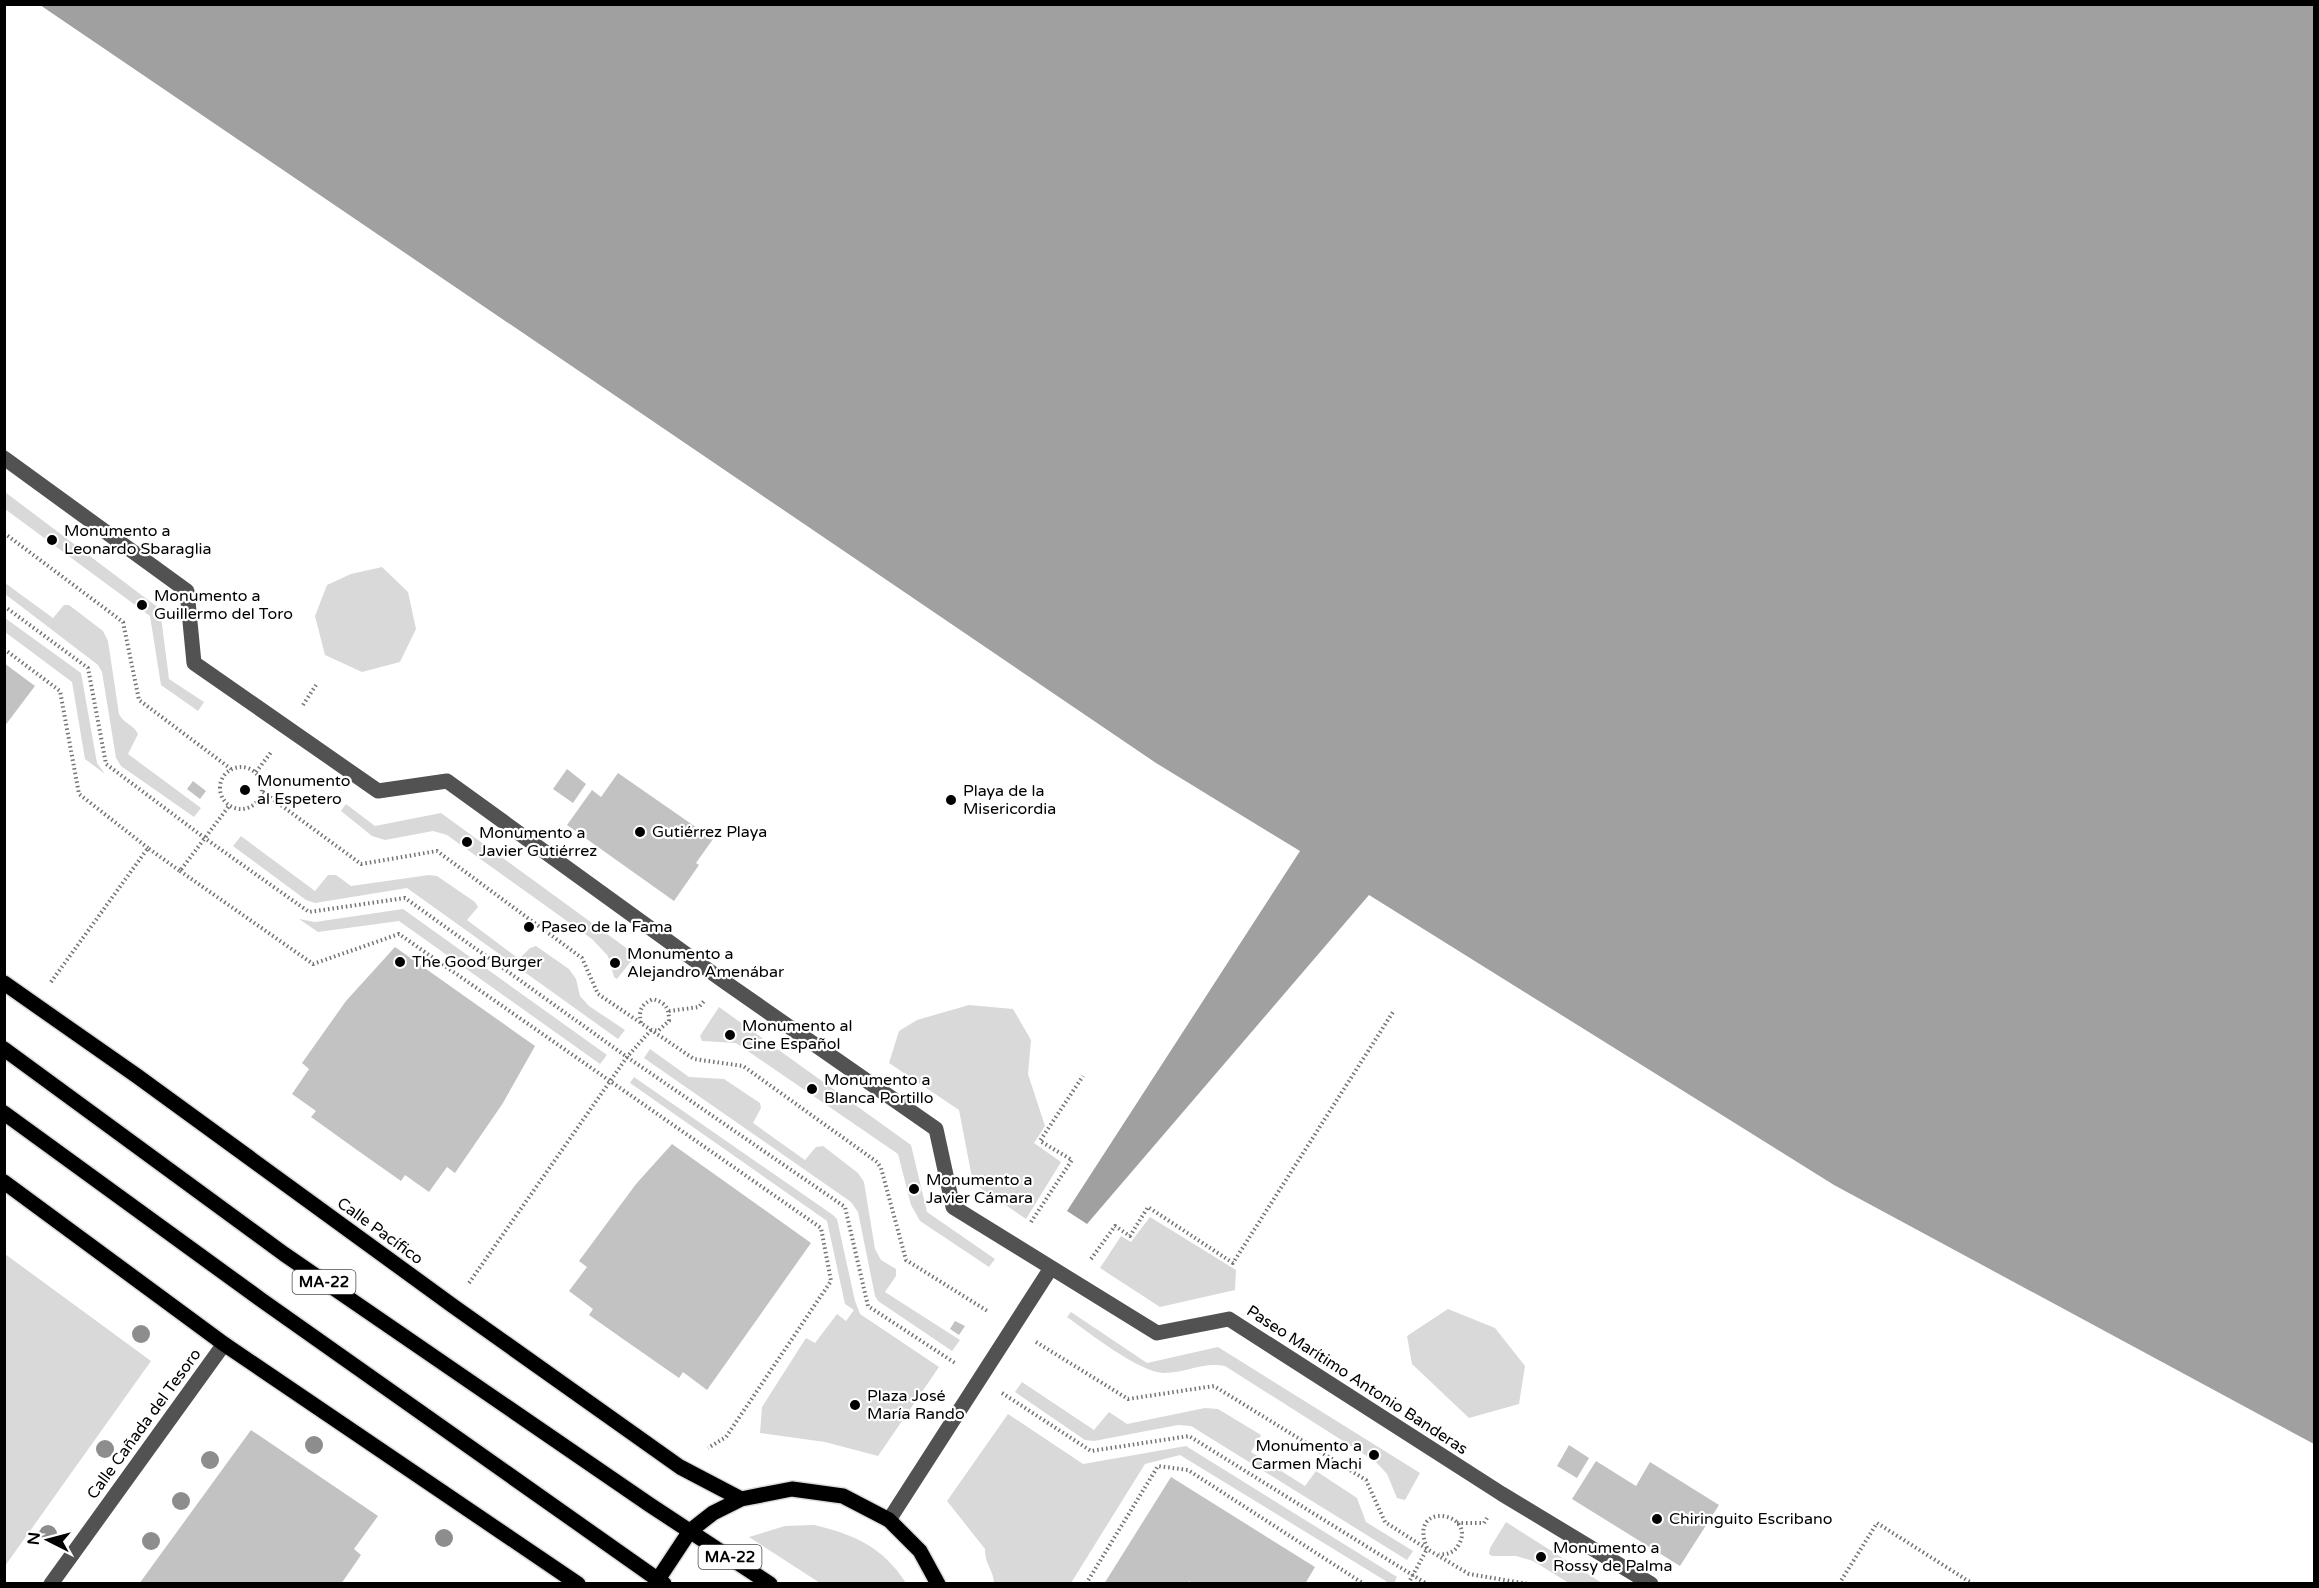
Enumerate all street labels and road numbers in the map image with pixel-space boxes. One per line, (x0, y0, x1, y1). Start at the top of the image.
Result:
street label: Calle Pacífico (333, 1193, 427, 1269)
road number: MA-22 (292, 1270, 356, 1294)
street label: Paseo Marítimo Antonio Banderas (1243, 1301, 1471, 1459)
street label: Calle Cañada del Tesoro (83, 1345, 205, 1503)
road number: MA-22 (698, 1545, 762, 1569)

